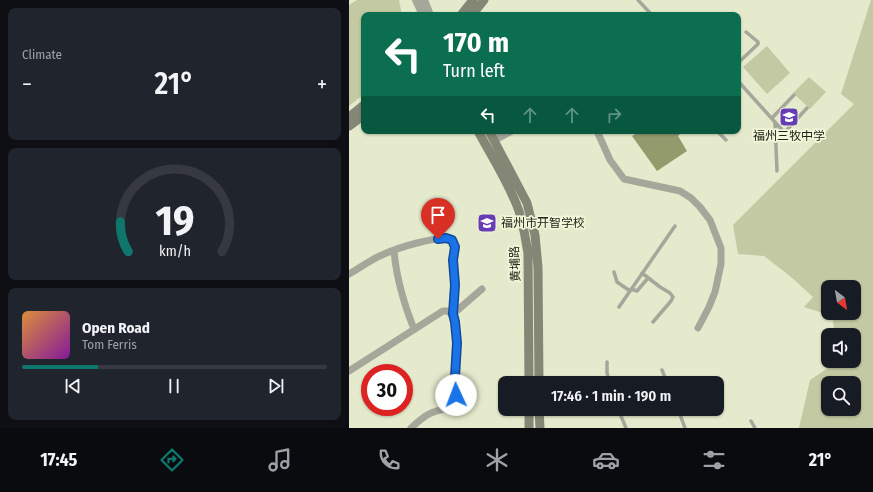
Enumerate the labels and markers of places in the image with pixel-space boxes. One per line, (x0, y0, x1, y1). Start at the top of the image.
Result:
school or university icon: 福州三牧中学 (778, 106, 800, 128)
place label: 福州三牧中学 (753, 129, 825, 143)
pin (421, 198, 455, 239)
school or university icon: 福州市开智学校 (476, 212, 498, 234)
place label: 福州市开智学校 (501, 216, 585, 230)

